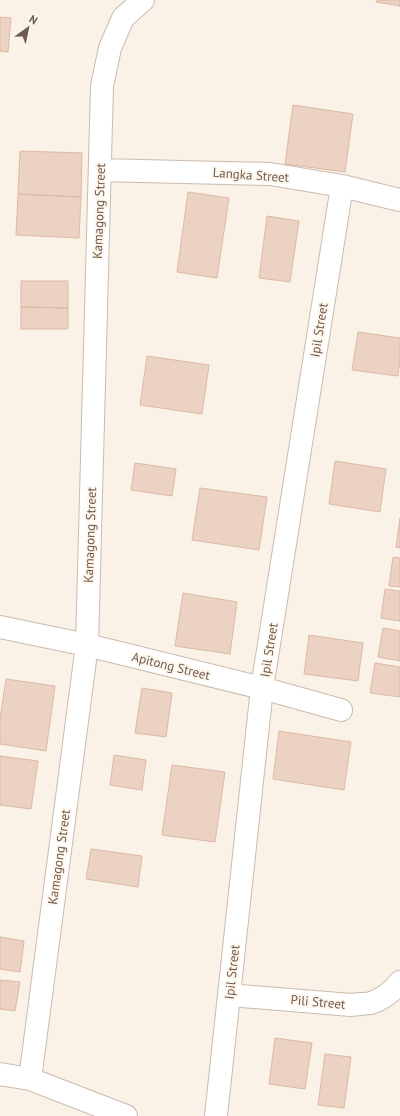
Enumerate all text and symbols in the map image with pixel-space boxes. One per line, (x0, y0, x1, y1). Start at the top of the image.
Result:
north arrow (8, 8, 48, 48)
text: N (27, 12, 40, 27)
street label: Kamagong Street (89, 162, 109, 259)
street label: Langka Street (212, 164, 290, 186)
street label: Ipil Street (306, 301, 332, 358)
street label: Kamagong Street (80, 486, 100, 583)
street label: Ipil Street (256, 621, 282, 678)
street label: Apitong Street (130, 648, 212, 684)
street label: Kamagong Street (44, 808, 74, 906)
street label: Ipil Street (221, 943, 243, 1000)
street label: Pili Street (290, 991, 347, 1013)

